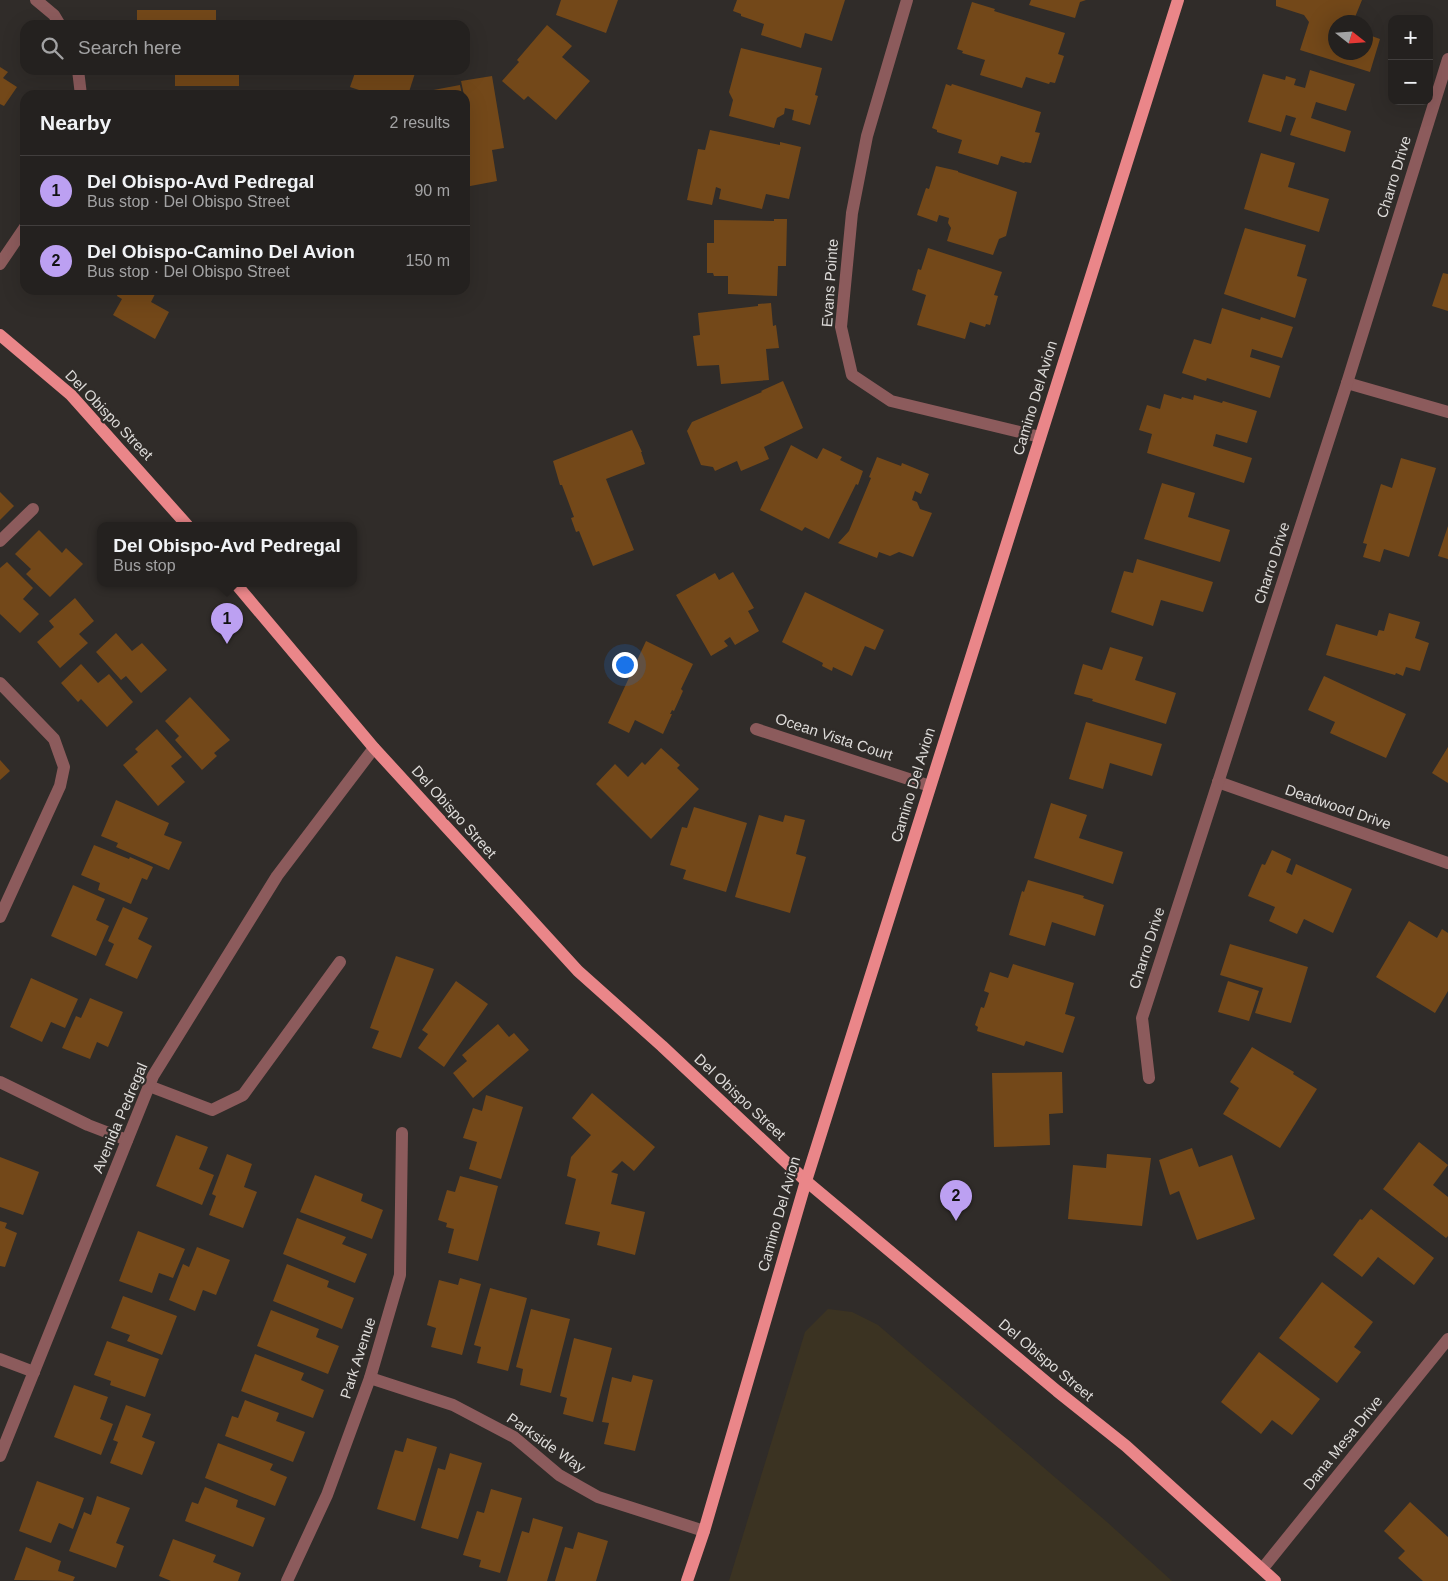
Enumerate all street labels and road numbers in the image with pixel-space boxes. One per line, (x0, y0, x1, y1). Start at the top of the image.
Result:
street label: Charro Drive (1373, 134, 1414, 220)
street label: Evans Pointe (818, 238, 841, 328)
street label: Camino Del Avion (1009, 338, 1060, 457)
street label: Del Obispo Street (62, 366, 157, 464)
street label: Charro Drive (1250, 520, 1293, 606)
street label: Ocean Vista Court (773, 710, 896, 764)
street label: Camino Del Avion (887, 725, 938, 844)
street label: Del Obispo Street (408, 762, 501, 862)
street label: Deadwood Drive (1283, 780, 1393, 833)
street label: Charro Drive (1125, 905, 1168, 991)
street label: Del Obispo Street (691, 1050, 790, 1144)
street label: Avenida Pedregal (89, 1060, 150, 1176)
street label: Camino Del Avion (754, 1154, 803, 1273)
street label: Park Avenue (336, 1315, 379, 1401)
street label: Del Obispo Street (996, 1315, 1098, 1405)
street label: Dana Mesa Drive (1300, 1392, 1386, 1493)
street label: Parkside Way (504, 1409, 589, 1476)

